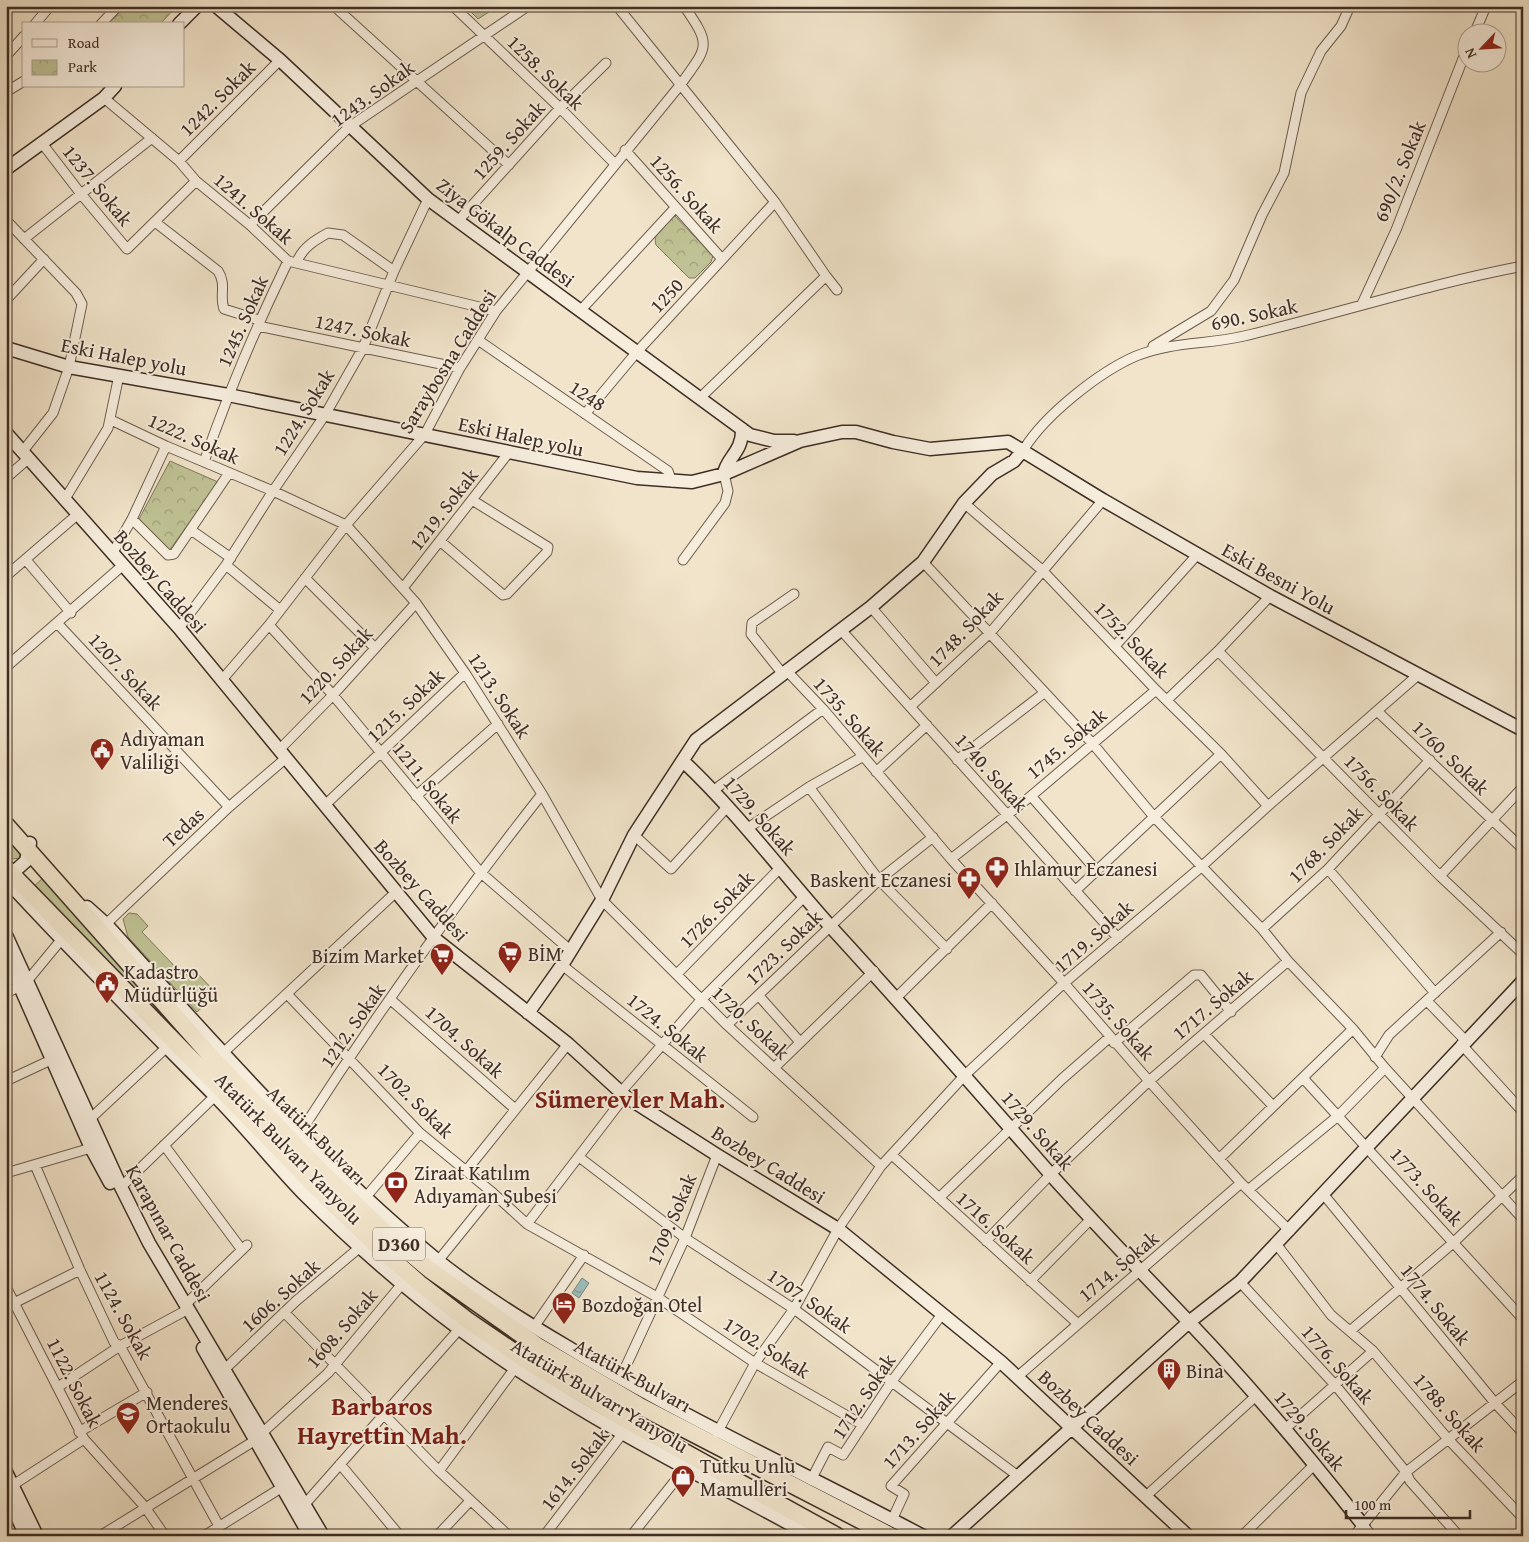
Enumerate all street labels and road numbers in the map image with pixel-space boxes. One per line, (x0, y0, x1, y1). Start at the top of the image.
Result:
street label: 1258. Sokak (501, 28, 592, 117)
street label: 1243. Sokak (324, 52, 421, 133)
street label: 1242. Sokak (172, 53, 262, 143)
street label: 1259. Sokak (465, 93, 552, 186)
street label: 690/2. Sokak (1366, 115, 1433, 226)
street label: 1237. Sokak (56, 138, 140, 233)
street label: 1256. Sokak (644, 147, 731, 240)
street label: 1241. Sokak (208, 165, 301, 251)
street label: Ziya Gökalp Caddesi (431, 170, 582, 294)
street label: 1245. Sokak (209, 270, 275, 371)
street label: 1250 (642, 271, 690, 319)
street label: Saraybosna Caddesi (391, 283, 503, 439)
street label: 690. Sokak (1208, 291, 1301, 337)
street label: 1247. Sokak (312, 306, 415, 354)
street label: Eski Halep yolu (59, 330, 189, 382)
street label: 1224. Sokak (265, 362, 342, 461)
street label: 1248 (564, 372, 612, 418)
street label: 1222. Sokak (144, 405, 245, 471)
street label: Eski Halep yolu (456, 409, 586, 463)
street label: 1219. Sokak (402, 461, 485, 556)
street label: Bozbey Caddesi (108, 523, 215, 639)
street label: Eski Besni Yolu (1217, 535, 1341, 621)
street label: 1748. Sokak (921, 582, 1010, 673)
street label: 1752. Sokak (1088, 594, 1177, 685)
street label: 1220. Sokak (291, 619, 379, 711)
street label: 1207. Sokak (82, 625, 170, 717)
street label: 1213. Sokak (461, 646, 539, 744)
street label: 1215. Sokak (359, 661, 451, 749)
street label: 1735. Sokak (807, 670, 893, 763)
street label: 1745. Sokak (1019, 700, 1113, 785)
street label: 1760. Sokak (1406, 713, 1497, 802)
street label: 1740. Sokak (949, 726, 1036, 819)
street label: 1211. Sokak (386, 735, 470, 830)
street label: 1756. Sokak (1338, 747, 1427, 838)
street label: 1729. Sokak (717, 769, 803, 862)
street label: 1768. Sokak (1281, 798, 1370, 889)
street label: Tedas (156, 800, 210, 854)
street label: Bozbey Caddesi (368, 832, 476, 948)
street label: 1726. Sokak (672, 863, 761, 954)
street label: 1719. Sokak (1047, 893, 1140, 979)
street label: 1723. Sokak (738, 902, 829, 991)
street label: 1717. Sokak (1165, 961, 1259, 1046)
street label: 1735. Sokak (1076, 974, 1162, 1067)
street label: 1212. Sokak (312, 976, 392, 1073)
street label: 1720. Sokak (705, 978, 797, 1066)
street label: 1724. Sokak (621, 985, 716, 1069)
street label: 1704. Sokak (419, 998, 512, 1085)
street label: 1702. Sokak (371, 1055, 461, 1145)
street label: Atatürk Bulvarı Yanyolu (208, 1065, 370, 1231)
street label: Atatürk Bulvarı (261, 1079, 373, 1191)
street label: 1729. Sokak (995, 1084, 1081, 1177)
street label: Bozbey Caddesi (707, 1118, 832, 1211)
street label: 1773. Sokak (1384, 1140, 1471, 1233)
street label: Karapınar Caddesi (119, 1159, 219, 1307)
street label: 1709. Sokak (639, 1168, 704, 1270)
street label: 1716. Sokak (950, 1184, 1043, 1271)
street label: 1714. Sokak (1071, 1223, 1165, 1308)
road number: D360 (373, 1228, 425, 1260)
street label: 1606. Sokak (234, 1251, 327, 1338)
street label: 1774. Sokak (1394, 1257, 1478, 1352)
street label: 1707. Sokak (762, 1260, 859, 1340)
street label: 1124. Sokak (88, 1265, 161, 1365)
street label: 1608. Sokak (298, 1281, 384, 1374)
street label: 1702. Sokak (718, 1309, 817, 1386)
street label: 1776. Sokak (1295, 1318, 1381, 1411)
street label: Atatürk Bulvarı Yanyolu (506, 1331, 694, 1460)
street label: Atatürk Bulvarı (569, 1331, 697, 1419)
street label: 1122. Sokak (40, 1332, 110, 1433)
street label: 1712. Sokak (824, 1347, 903, 1445)
street label: Bozbey Caddesi (1032, 1362, 1146, 1472)
street label: 1788. Sokak (1407, 1366, 1493, 1459)
street label: 1713. Sokak (875, 1382, 962, 1475)
street label: 1729. Sokak (1268, 1383, 1353, 1477)
street label: 1614. Sokak (533, 1421, 616, 1516)

